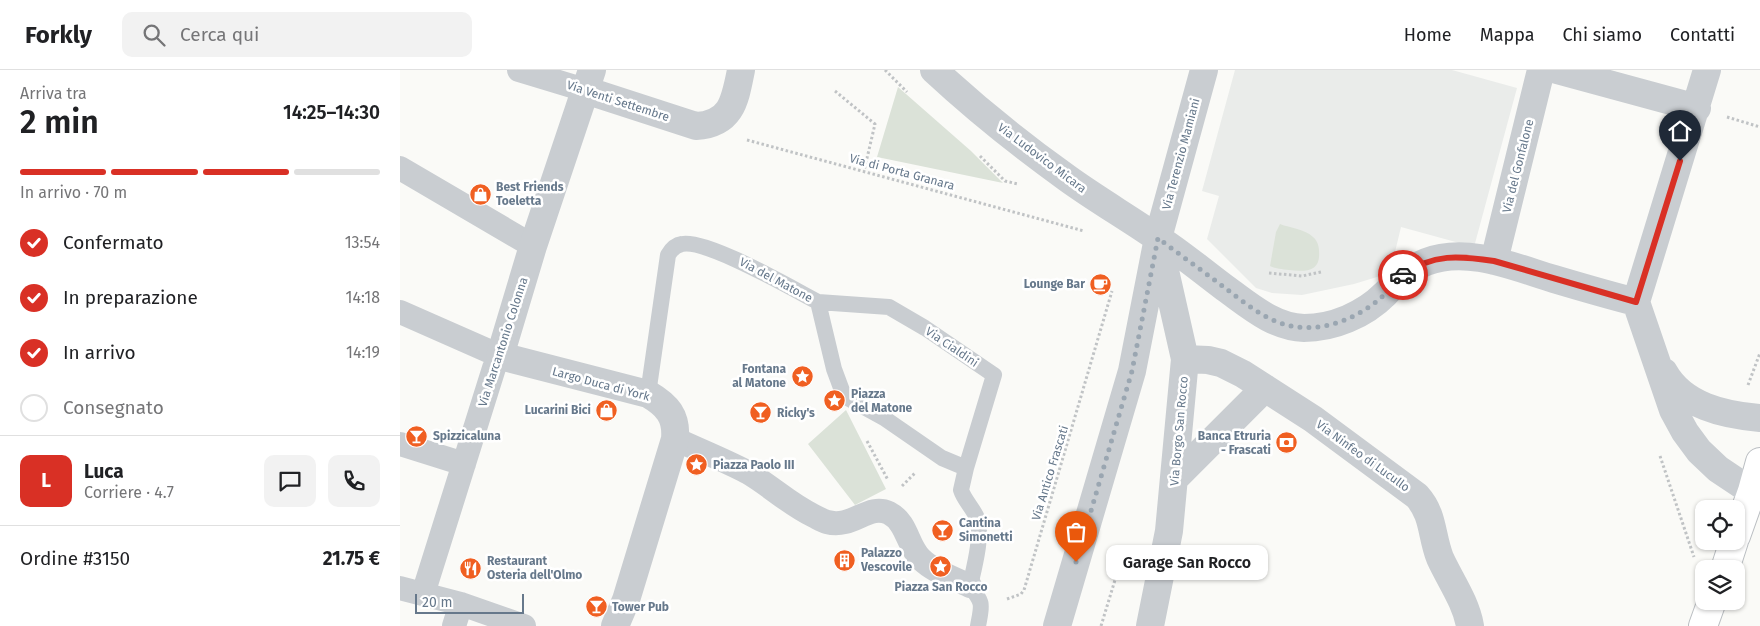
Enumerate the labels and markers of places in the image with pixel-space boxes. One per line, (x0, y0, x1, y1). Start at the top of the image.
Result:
pin (1659, 110, 1701, 161)
place label: Best Friends Toeletta (496, 180, 564, 208)
shop icon: Best Friends Toeletta (468, 182, 492, 206)
cafe icon: Lounge Bar (1089, 272, 1113, 296)
place label: Lounge Bar (1024, 277, 1085, 291)
place label: Fontana al Matone (732, 362, 786, 390)
place icon: Fontana al Matone (790, 364, 814, 388)
place label: Piazza del Matone (851, 387, 913, 415)
place icon: Piazza del Matone (823, 389, 847, 413)
shop icon: Lucarini Bici (595, 398, 619, 422)
bar icon: Ricky's (749, 401, 773, 425)
place label: Lucarini Bici (525, 403, 591, 417)
place label: Ricky's (777, 406, 815, 420)
bar icon: Spizzicaluna (405, 424, 429, 448)
place label: Spizzicaluna (433, 429, 501, 443)
place label: Banca Etruria - Frascati (1198, 429, 1271, 457)
bank icon: Banca Etruria - Frascati (1275, 431, 1299, 455)
place icon: Piazza Paolo III (685, 453, 709, 477)
place label: Piazza Paolo III (713, 458, 794, 472)
pin (1055, 511, 1097, 562)
place label: Cantina Simonetti (959, 516, 1013, 544)
bar icon: Cantina Simonetti (931, 518, 955, 542)
callout: Garage San Rocco (1106, 544, 1268, 580)
place label: Palazzo Vescovile (860, 546, 912, 574)
building icon: Palazzo Vescovile (833, 548, 857, 572)
place label: Restaurant Osteria dell'Olmo (487, 554, 582, 582)
place icon: Piazza San Rocco (929, 554, 953, 578)
restaurant icon: Restaurant Osteria dell'Olmo (459, 556, 483, 580)
place label: Piazza San Rocco (895, 580, 987, 594)
bar icon: Tower Pub (584, 595, 608, 619)
place label: Tower Pub (612, 600, 669, 614)

